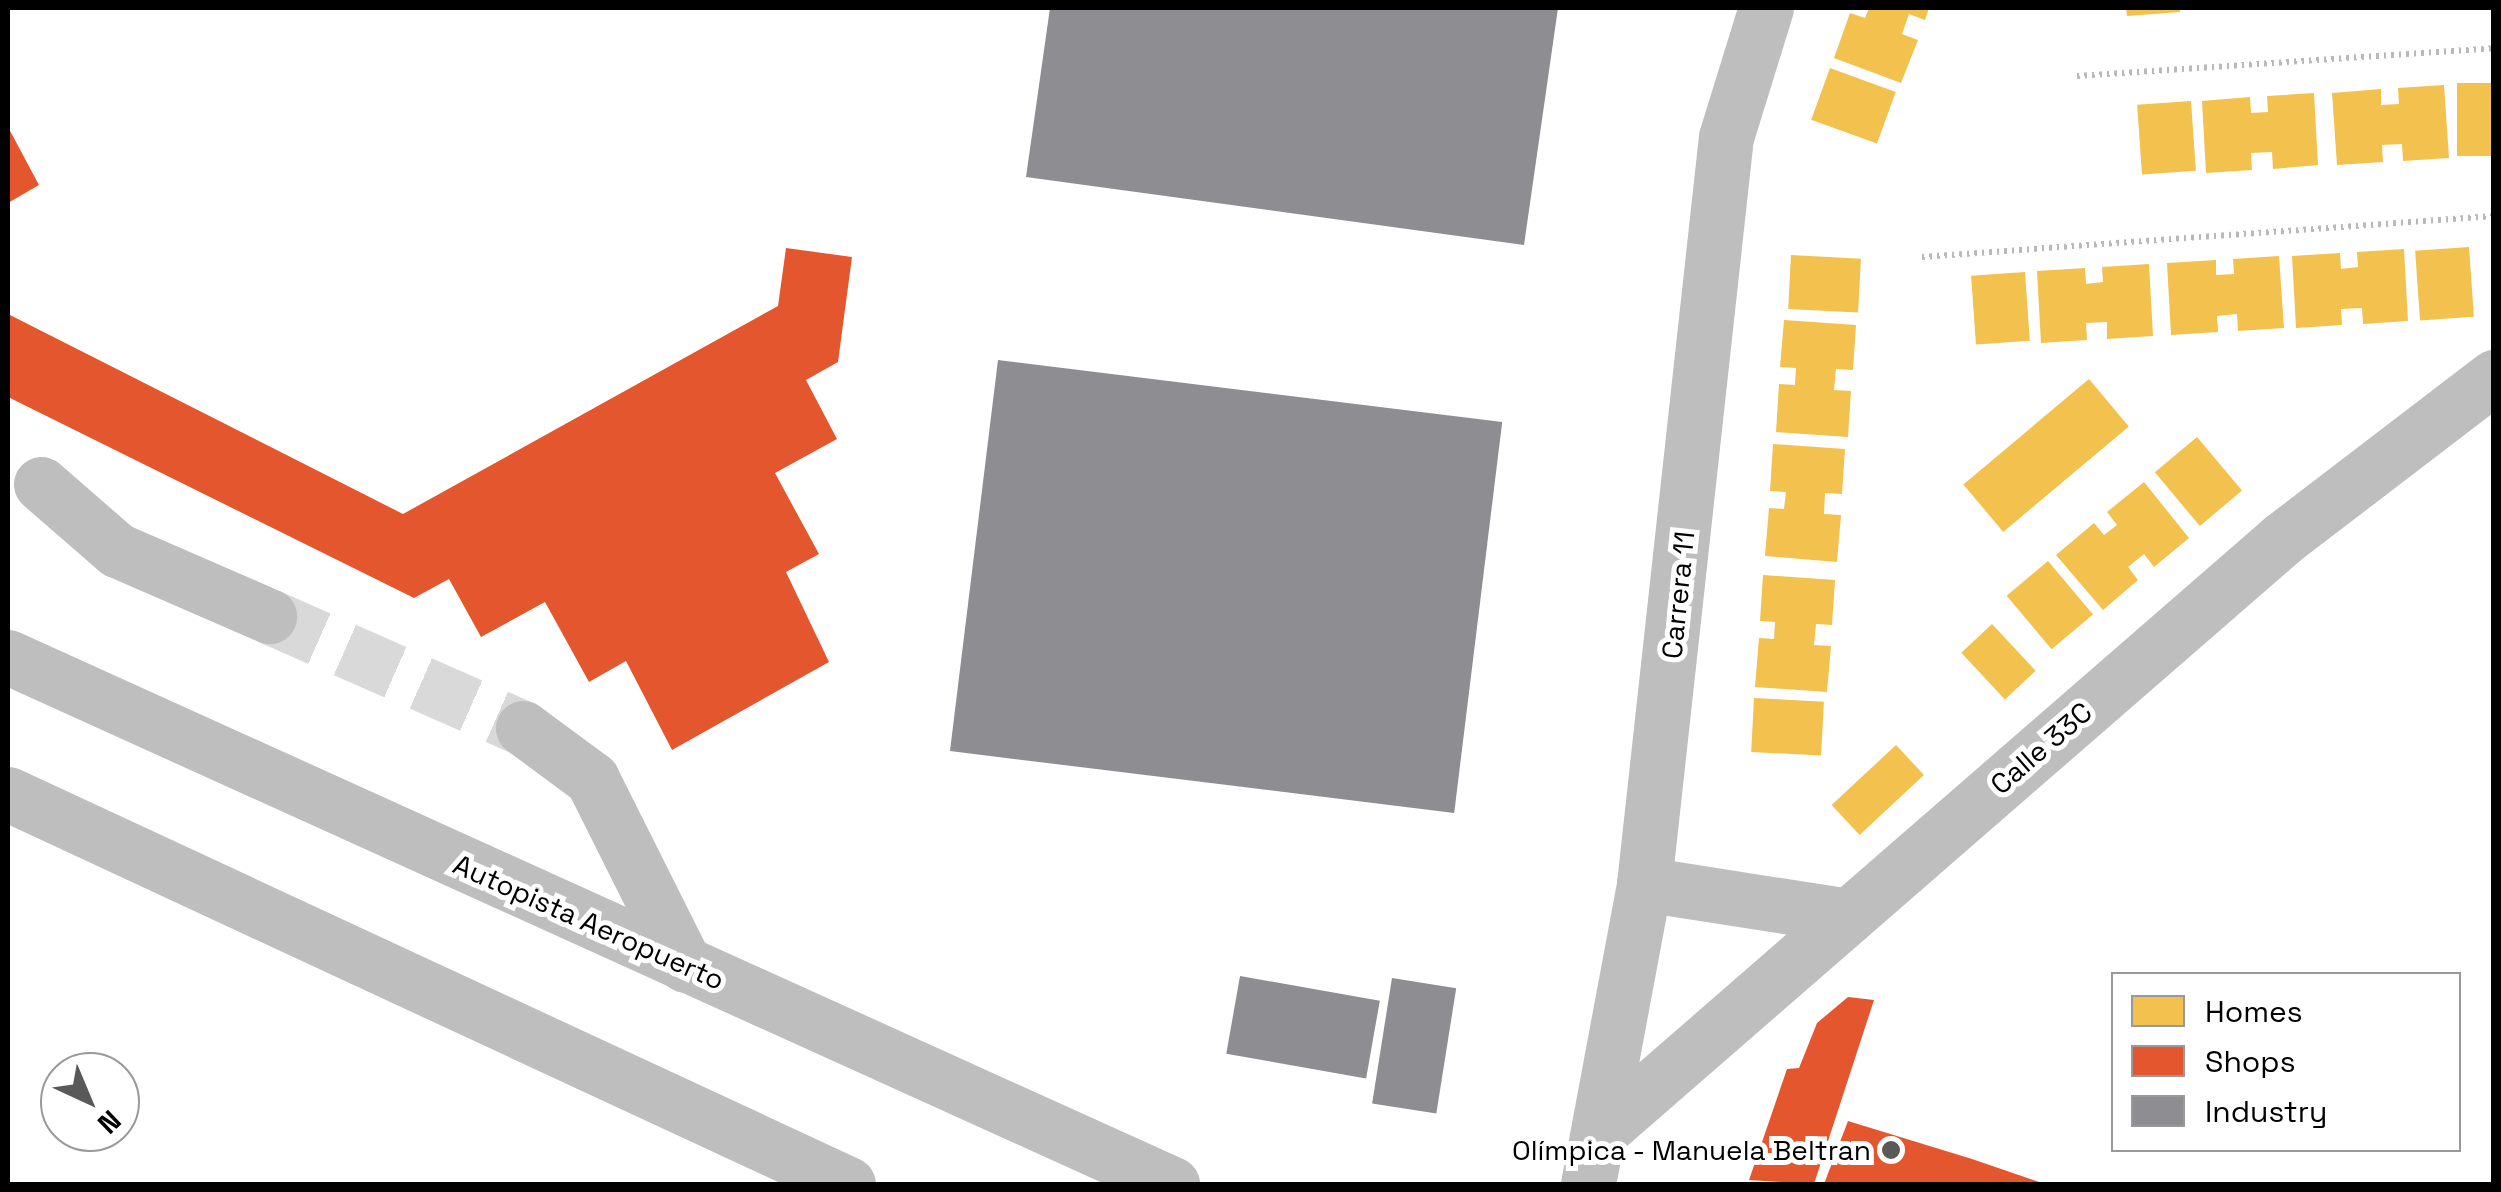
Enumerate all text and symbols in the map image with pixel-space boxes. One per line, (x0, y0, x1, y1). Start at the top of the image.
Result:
street label: Carrera 11 (1655, 530, 1701, 660)
street label: Calle 33C (1983, 695, 2099, 801)
street label: Autopista Aeropuerto (448, 847, 730, 997)
legend (2111, 972, 2461, 1152)
text: Homes (2205, 992, 2303, 1031)
text: Shops (2205, 1042, 2295, 1081)
north arrow (40, 1052, 140, 1152)
text: Industry (2205, 1092, 2327, 1131)
text: N (90, 1103, 129, 1142)
place label: Olímpica - Manuela Beltran (1510, 1133, 1871, 1167)
marker: Olímpica - Manuela Beltran (1880, 1139, 1902, 1161)

